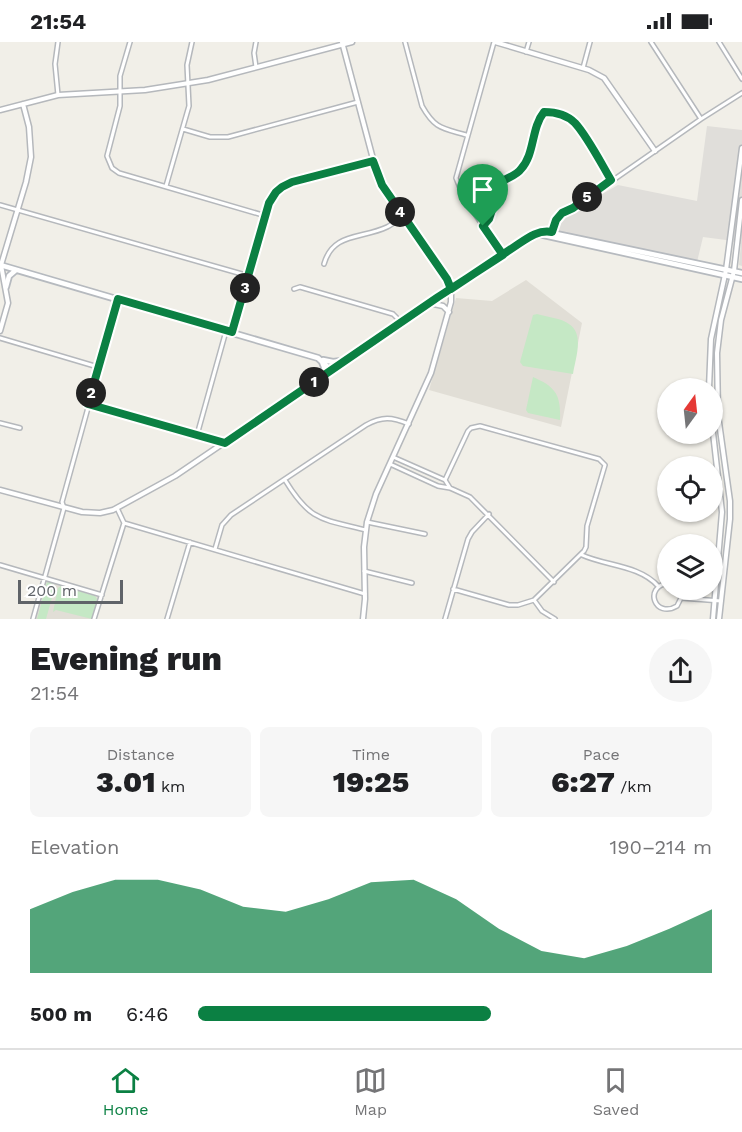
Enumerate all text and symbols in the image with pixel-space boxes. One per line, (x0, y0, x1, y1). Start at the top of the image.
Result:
text: 21:54 (30, 9, 86, 34)
pin (457, 164, 508, 226)
icon: arrive (466, 173, 499, 206)
pin: 5 (572, 182, 602, 212)
text: 5 (582, 187, 592, 206)
pin: 4 (385, 197, 415, 227)
text: 4 (395, 202, 405, 221)
pin: 3 (230, 273, 260, 303)
text: 3 (240, 278, 250, 297)
pin: 1 (299, 367, 329, 397)
text: 1 (311, 372, 317, 391)
pin: 2 (76, 378, 106, 408)
north arrow (657, 378, 723, 444)
map controls (657, 378, 723, 600)
text: 2 (86, 383, 96, 402)
button: locate (657, 456, 723, 522)
button: layers (657, 534, 723, 600)
scale bar (18, 577, 123, 604)
text: 200 m (27, 581, 77, 600)
text: Evening run (30, 639, 222, 678)
button: share (649, 639, 712, 702)
text: 21:54 (30, 681, 79, 705)
text: Distance (107, 745, 175, 764)
text: Time (352, 745, 390, 764)
text: Pace (583, 745, 620, 764)
text: 3.01 (96, 764, 156, 799)
text: 19:25 (333, 764, 409, 799)
text: 6:27 (551, 764, 615, 799)
text: km (156, 777, 185, 796)
text: /km (615, 777, 652, 796)
text: Elevation (30, 835, 119, 859)
text: 190–214 m (609, 835, 712, 859)
text: 500 m (30, 1002, 92, 1026)
text: 6:46 (126, 1002, 168, 1026)
tab: Home (103, 1064, 149, 1119)
tab: Map (354, 1064, 387, 1119)
tab: Saved (593, 1064, 639, 1119)

